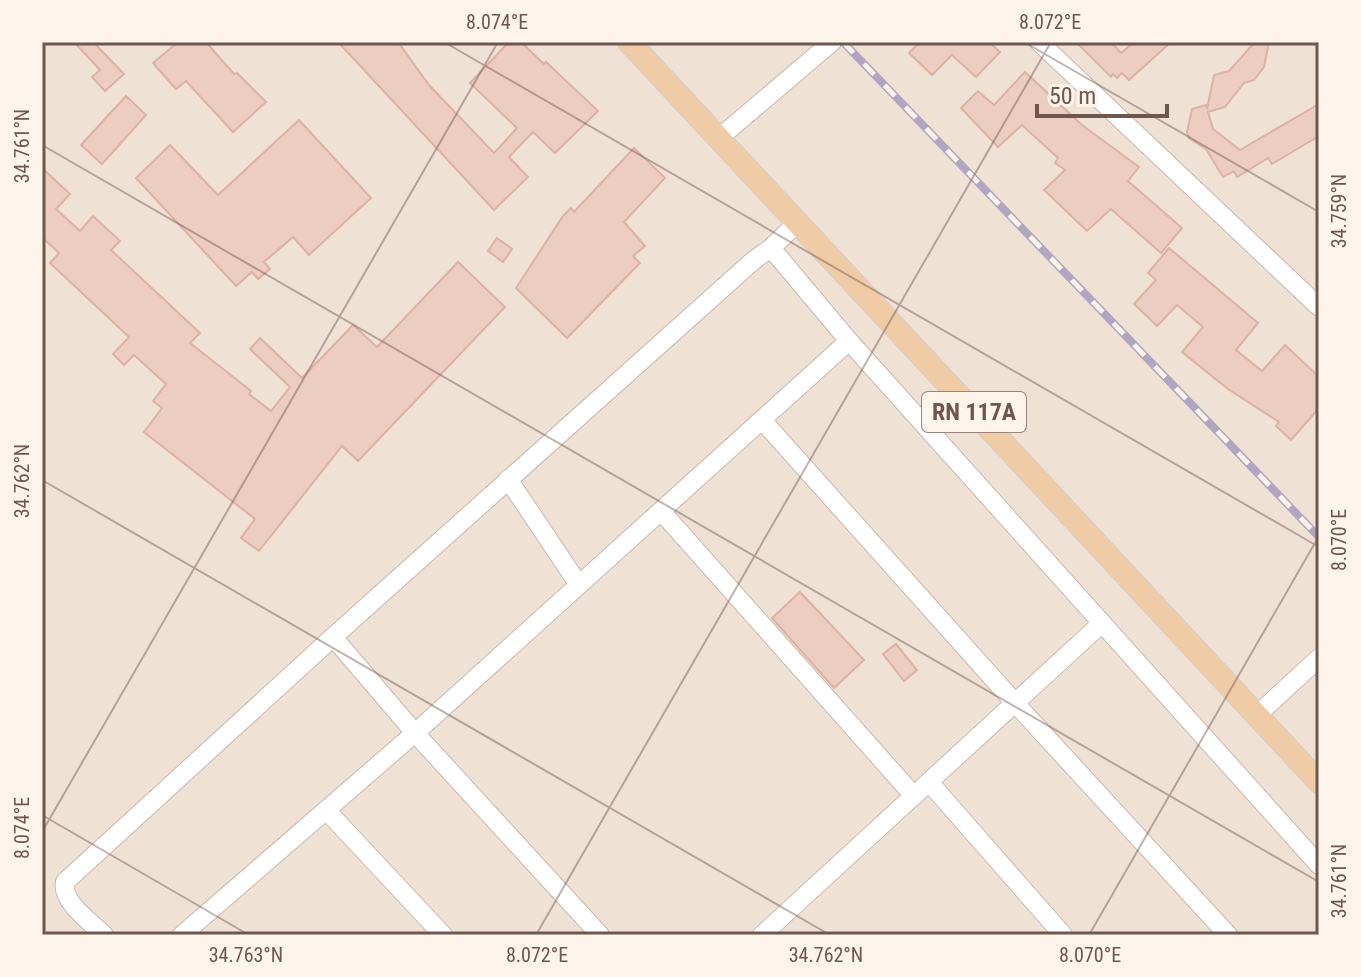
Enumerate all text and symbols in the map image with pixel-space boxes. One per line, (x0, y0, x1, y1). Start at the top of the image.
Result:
text: 8.074°E (466, 10, 528, 34)
text: 8.072°E (1019, 10, 1081, 34)
scale bar (1037, 68, 1167, 118)
text: 50 m (1049, 82, 1096, 110)
text: 34.761°N (10, 109, 34, 183)
text: 34.759°N (1327, 174, 1351, 248)
road number: RN 117A (922, 392, 1026, 432)
text: 34.762°N (10, 444, 34, 518)
text: 8.070°E (1327, 509, 1351, 571)
text: 8.074°E (10, 797, 34, 859)
text: 34.761°N (1327, 844, 1351, 918)
text: 34.763°N (209, 943, 283, 967)
text: 8.072°E (506, 943, 568, 967)
text: 34.762°N (789, 943, 863, 967)
text: 8.070°E (1059, 943, 1121, 967)

